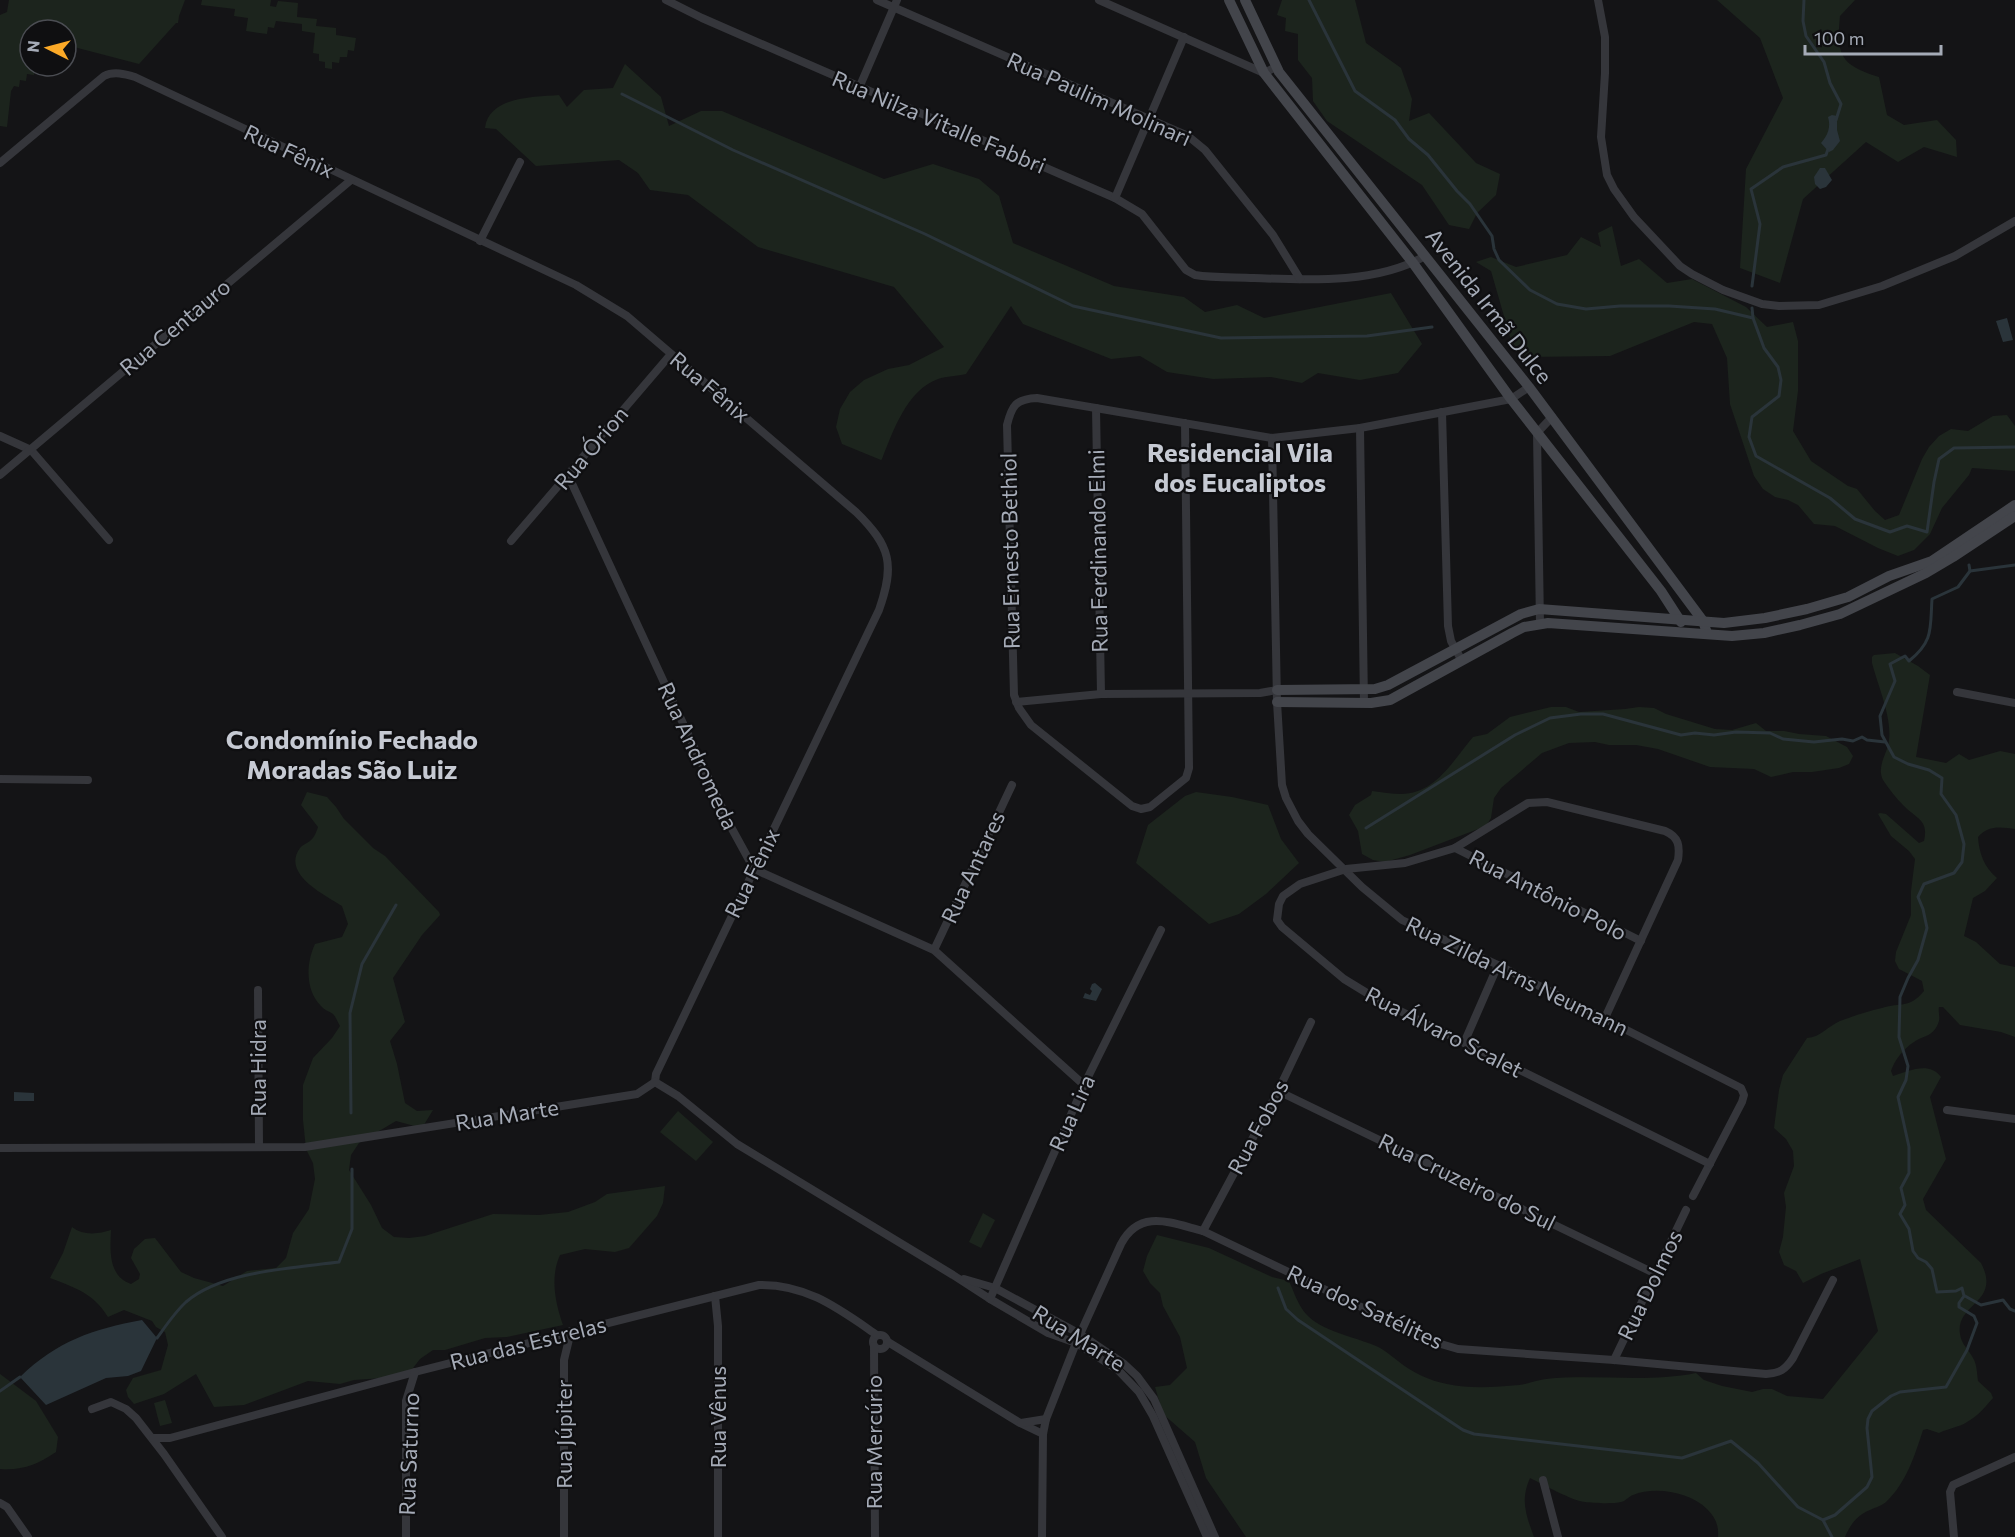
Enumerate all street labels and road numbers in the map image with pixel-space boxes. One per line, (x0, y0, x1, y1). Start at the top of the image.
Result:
street label: Rua Paulim Molinari (1003, 46, 1196, 151)
street label: Rua Nilza Vitalle Fabbri (828, 64, 1050, 179)
street label: Rua Fênix (240, 118, 339, 183)
street label: Avenida Irmã Dulce (1420, 223, 1558, 389)
street label: Rua Centauro (114, 272, 236, 381)
street label: Rua Fênix (665, 345, 756, 428)
street label: Rua Órion (548, 400, 633, 495)
street label: Rua Ferdinando Elmi (1082, 449, 1113, 653)
street label: Rua Ernesto Bethiol (994, 453, 1025, 649)
street label: Rua Andromeda (652, 678, 744, 834)
street label: Rua Antares (935, 806, 1010, 927)
street label: Rua Fênix (718, 823, 785, 922)
street label: Rua Antônio Polo (1465, 843, 1632, 946)
street label: Rua Zilda Arns Neumann (1402, 910, 1633, 1041)
street label: Rua Álvaro Scalet (1361, 980, 1527, 1083)
street label: Rua Hidra (244, 1019, 271, 1117)
street label: Rua Lira (1043, 1070, 1100, 1155)
street label: Rua Fobos (1221, 1075, 1294, 1179)
street label: Rua Marte (453, 1093, 561, 1136)
street label: Rua Cruzeiro do Sul (1374, 1127, 1560, 1236)
street label: Rua Dolmos (1611, 1225, 1688, 1344)
street label: Rua dos Satélites (1283, 1259, 1448, 1355)
street label: Rua Marte (1028, 1299, 1131, 1377)
street label: Rua das Estrelas (447, 1310, 609, 1375)
street label: Rua Vênus (704, 1366, 731, 1468)
street label: Rua Mercúrio (860, 1375, 887, 1509)
street label: Rua Júpiter (550, 1379, 577, 1489)
street label: Rua Saturno (393, 1392, 424, 1516)

